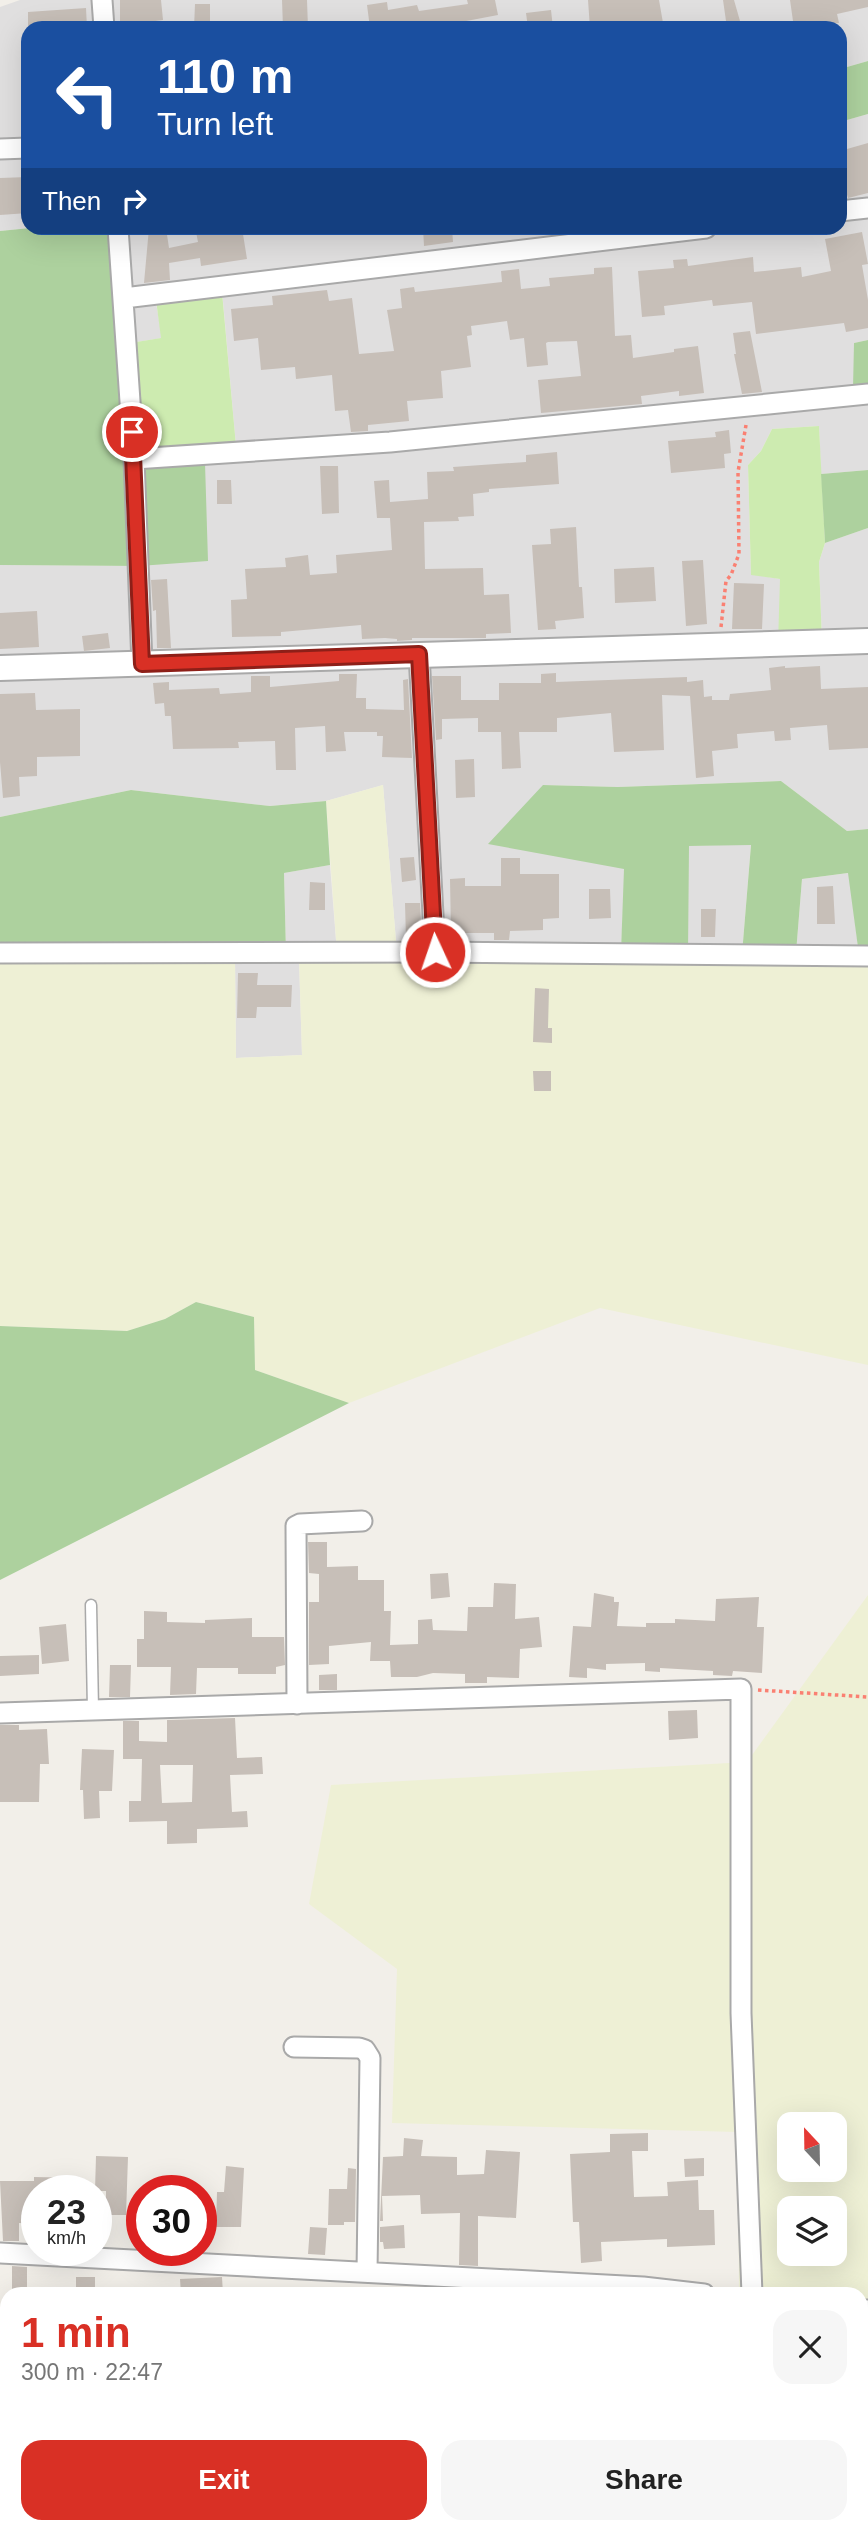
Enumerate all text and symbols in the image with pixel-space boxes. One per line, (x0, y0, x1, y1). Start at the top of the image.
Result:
icon: left (42, 49, 133, 140)
text: 110 m (157, 49, 293, 103)
text: Turn left (157, 106, 273, 142)
icon: right (115, 182, 153, 220)
text: Then (42, 186, 101, 216)
pin (102, 402, 162, 462)
icon: arrive (113, 413, 151, 451)
position arrow (398, 915, 472, 989)
north arrow (777, 2112, 847, 2182)
map controls (777, 2112, 847, 2266)
speed limit sign: 30 (126, 2175, 217, 2266)
text: 23 (47, 2192, 86, 2231)
button: layers (777, 2196, 847, 2266)
text: km/h (47, 2228, 86, 2248)
text: 1 min (21, 2309, 131, 2356)
button: close (773, 2310, 847, 2384)
text: 300 m · 22:47 (21, 2359, 163, 2385)
button: Exit (21, 2440, 427, 2520)
button: Share (441, 2440, 847, 2520)

